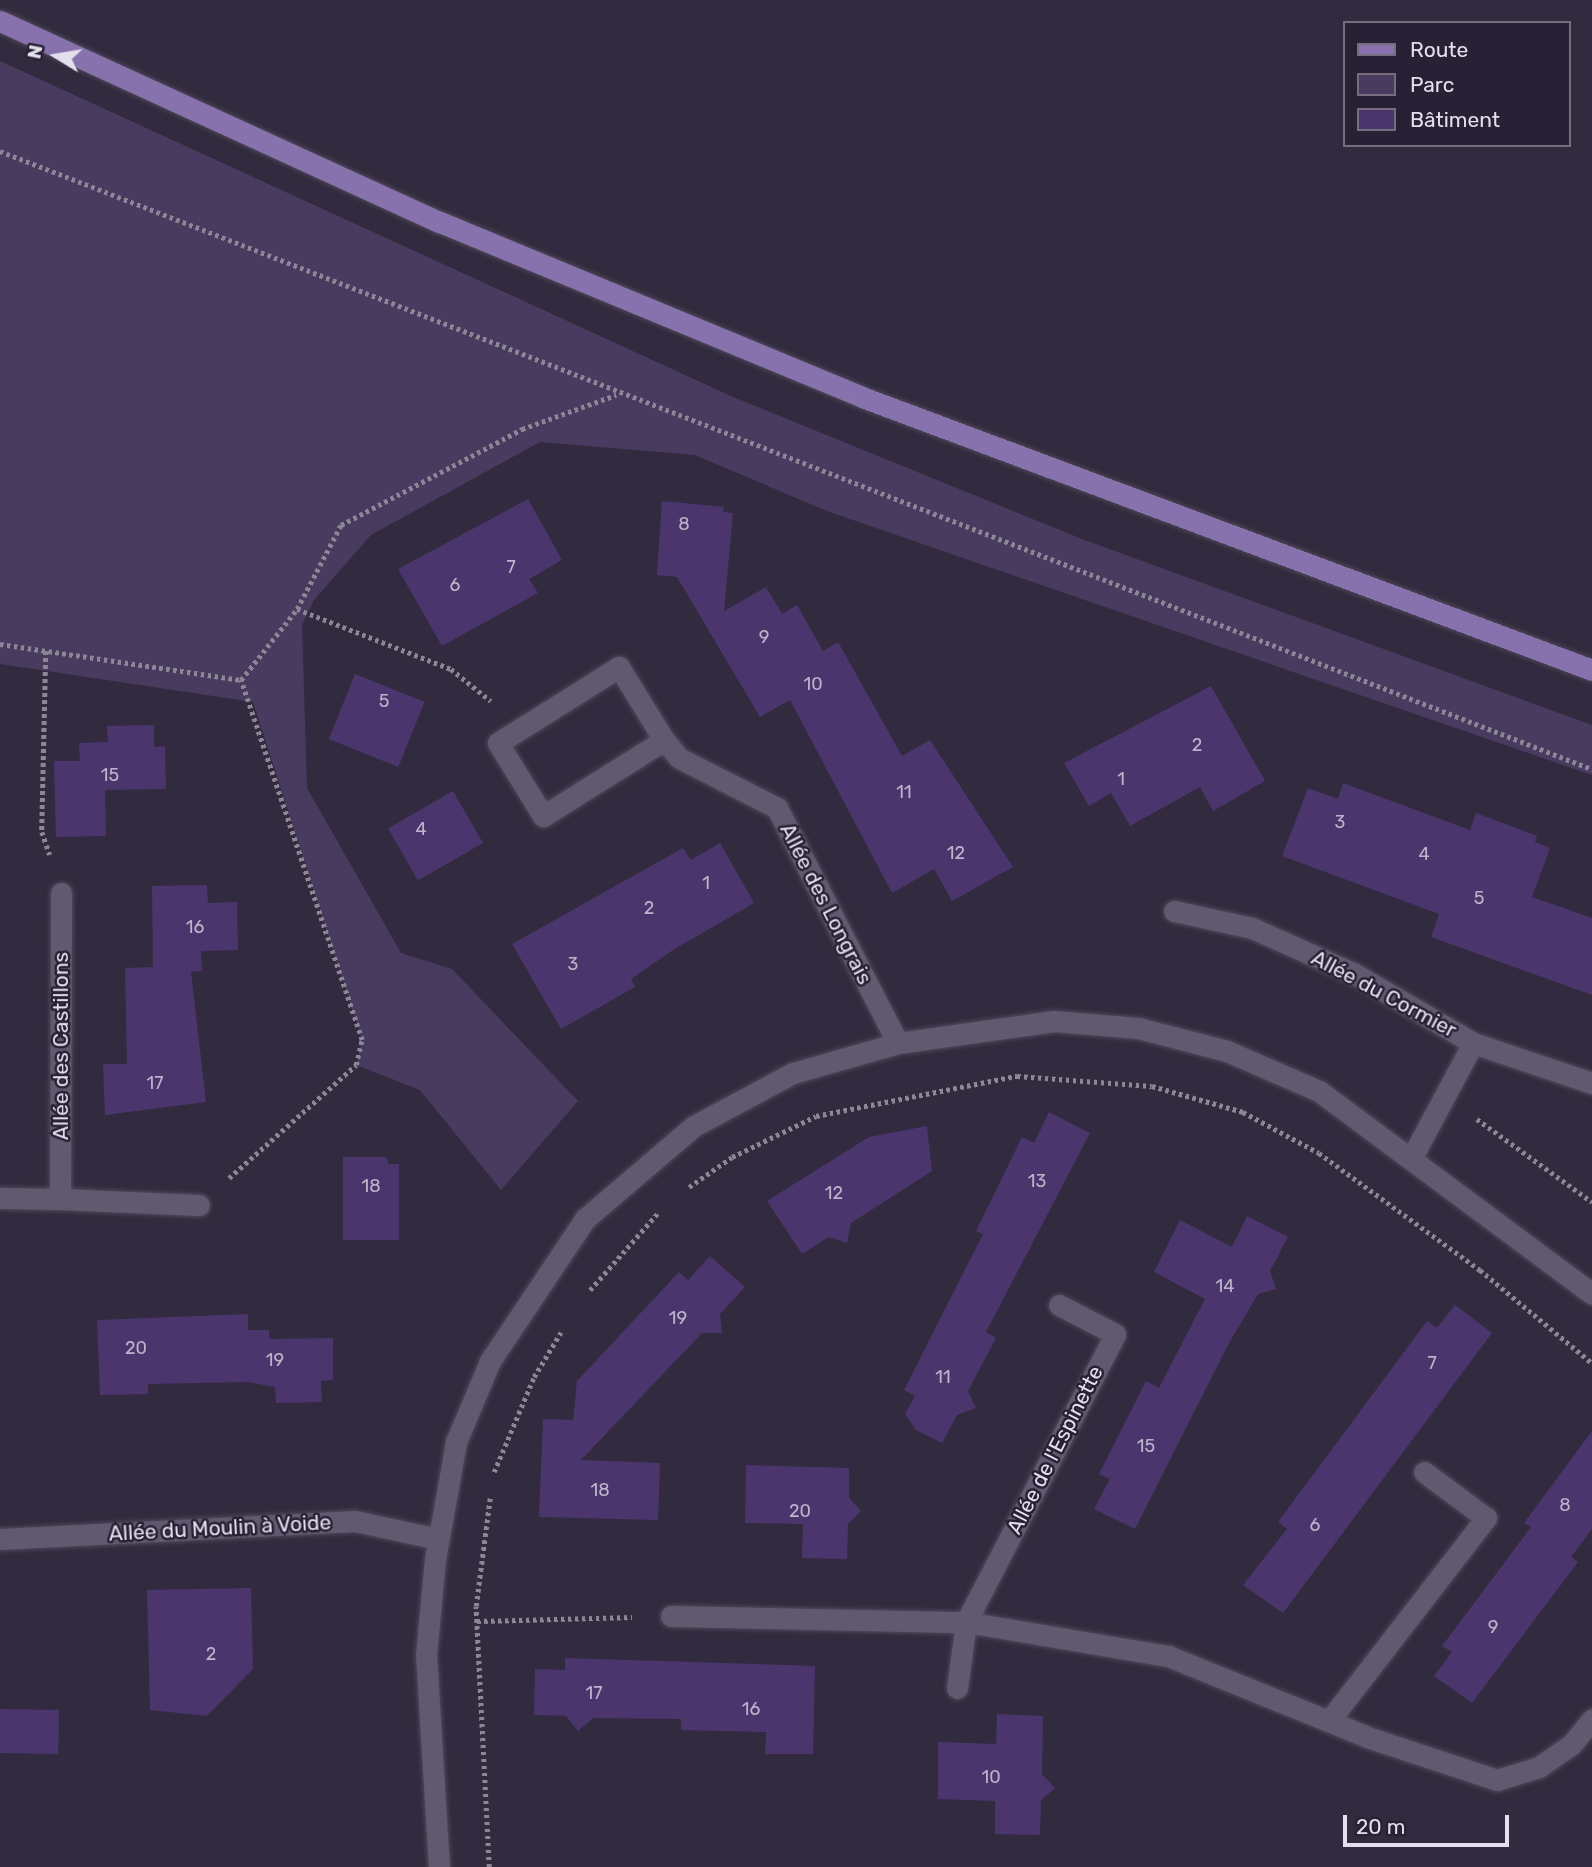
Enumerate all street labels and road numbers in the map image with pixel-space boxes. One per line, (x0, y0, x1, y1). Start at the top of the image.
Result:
street label: Allée des Longrais (775, 819, 877, 989)
street label: Allée du Cormier (1307, 945, 1461, 1043)
street label: Allée des Castillons (48, 952, 74, 1140)
street label: Allée de l'Espinette (1002, 1362, 1108, 1538)
street label: Allée du Moulin à Voide (108, 1510, 332, 1546)

